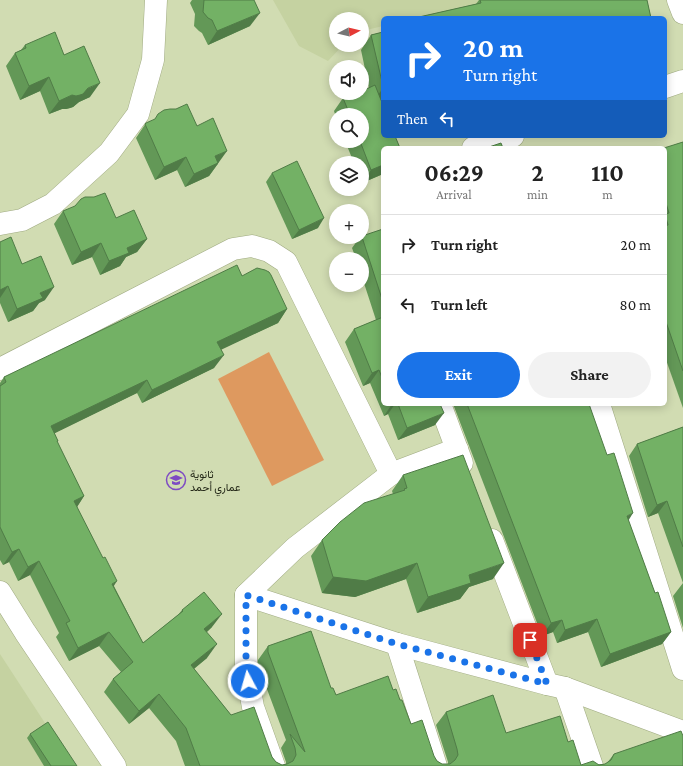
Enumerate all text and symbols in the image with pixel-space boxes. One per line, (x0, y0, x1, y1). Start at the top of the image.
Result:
north arrow (329, 12, 369, 52)
map controls (329, 12, 369, 292)
icon: right (397, 32, 449, 84)
text: 20 m (463, 32, 523, 63)
button: sound (329, 60, 369, 100)
text: Turn right (463, 65, 537, 85)
button: search (329, 108, 369, 148)
icon: left (436, 108, 458, 130)
text: Then (397, 111, 428, 127)
button: layers (329, 156, 369, 196)
text: 06:29 (424, 159, 484, 186)
text: 2 (531, 159, 544, 186)
text: 110 (591, 159, 624, 186)
text: Arrival (436, 187, 472, 202)
text: min (527, 187, 548, 202)
text: m (602, 187, 613, 202)
button: + (329, 204, 369, 244)
icon: right (397, 234, 419, 256)
text: Turn right (431, 237, 498, 253)
text: 20 m (621, 237, 651, 253)
button: − (329, 252, 369, 292)
icon: left (397, 294, 419, 316)
text: Turn left (431, 297, 487, 313)
text: 80 m (620, 297, 651, 313)
button: Exit (397, 352, 520, 398)
button: Share (528, 352, 651, 398)
place label: ثانوية عماري أحمد (190, 468, 241, 497)
school or university icon: ثانوية عماري أحمد (165, 469, 187, 491)
pin (513, 623, 547, 657)
icon: arrive (519, 629, 541, 651)
position arrow (227, 660, 269, 702)

